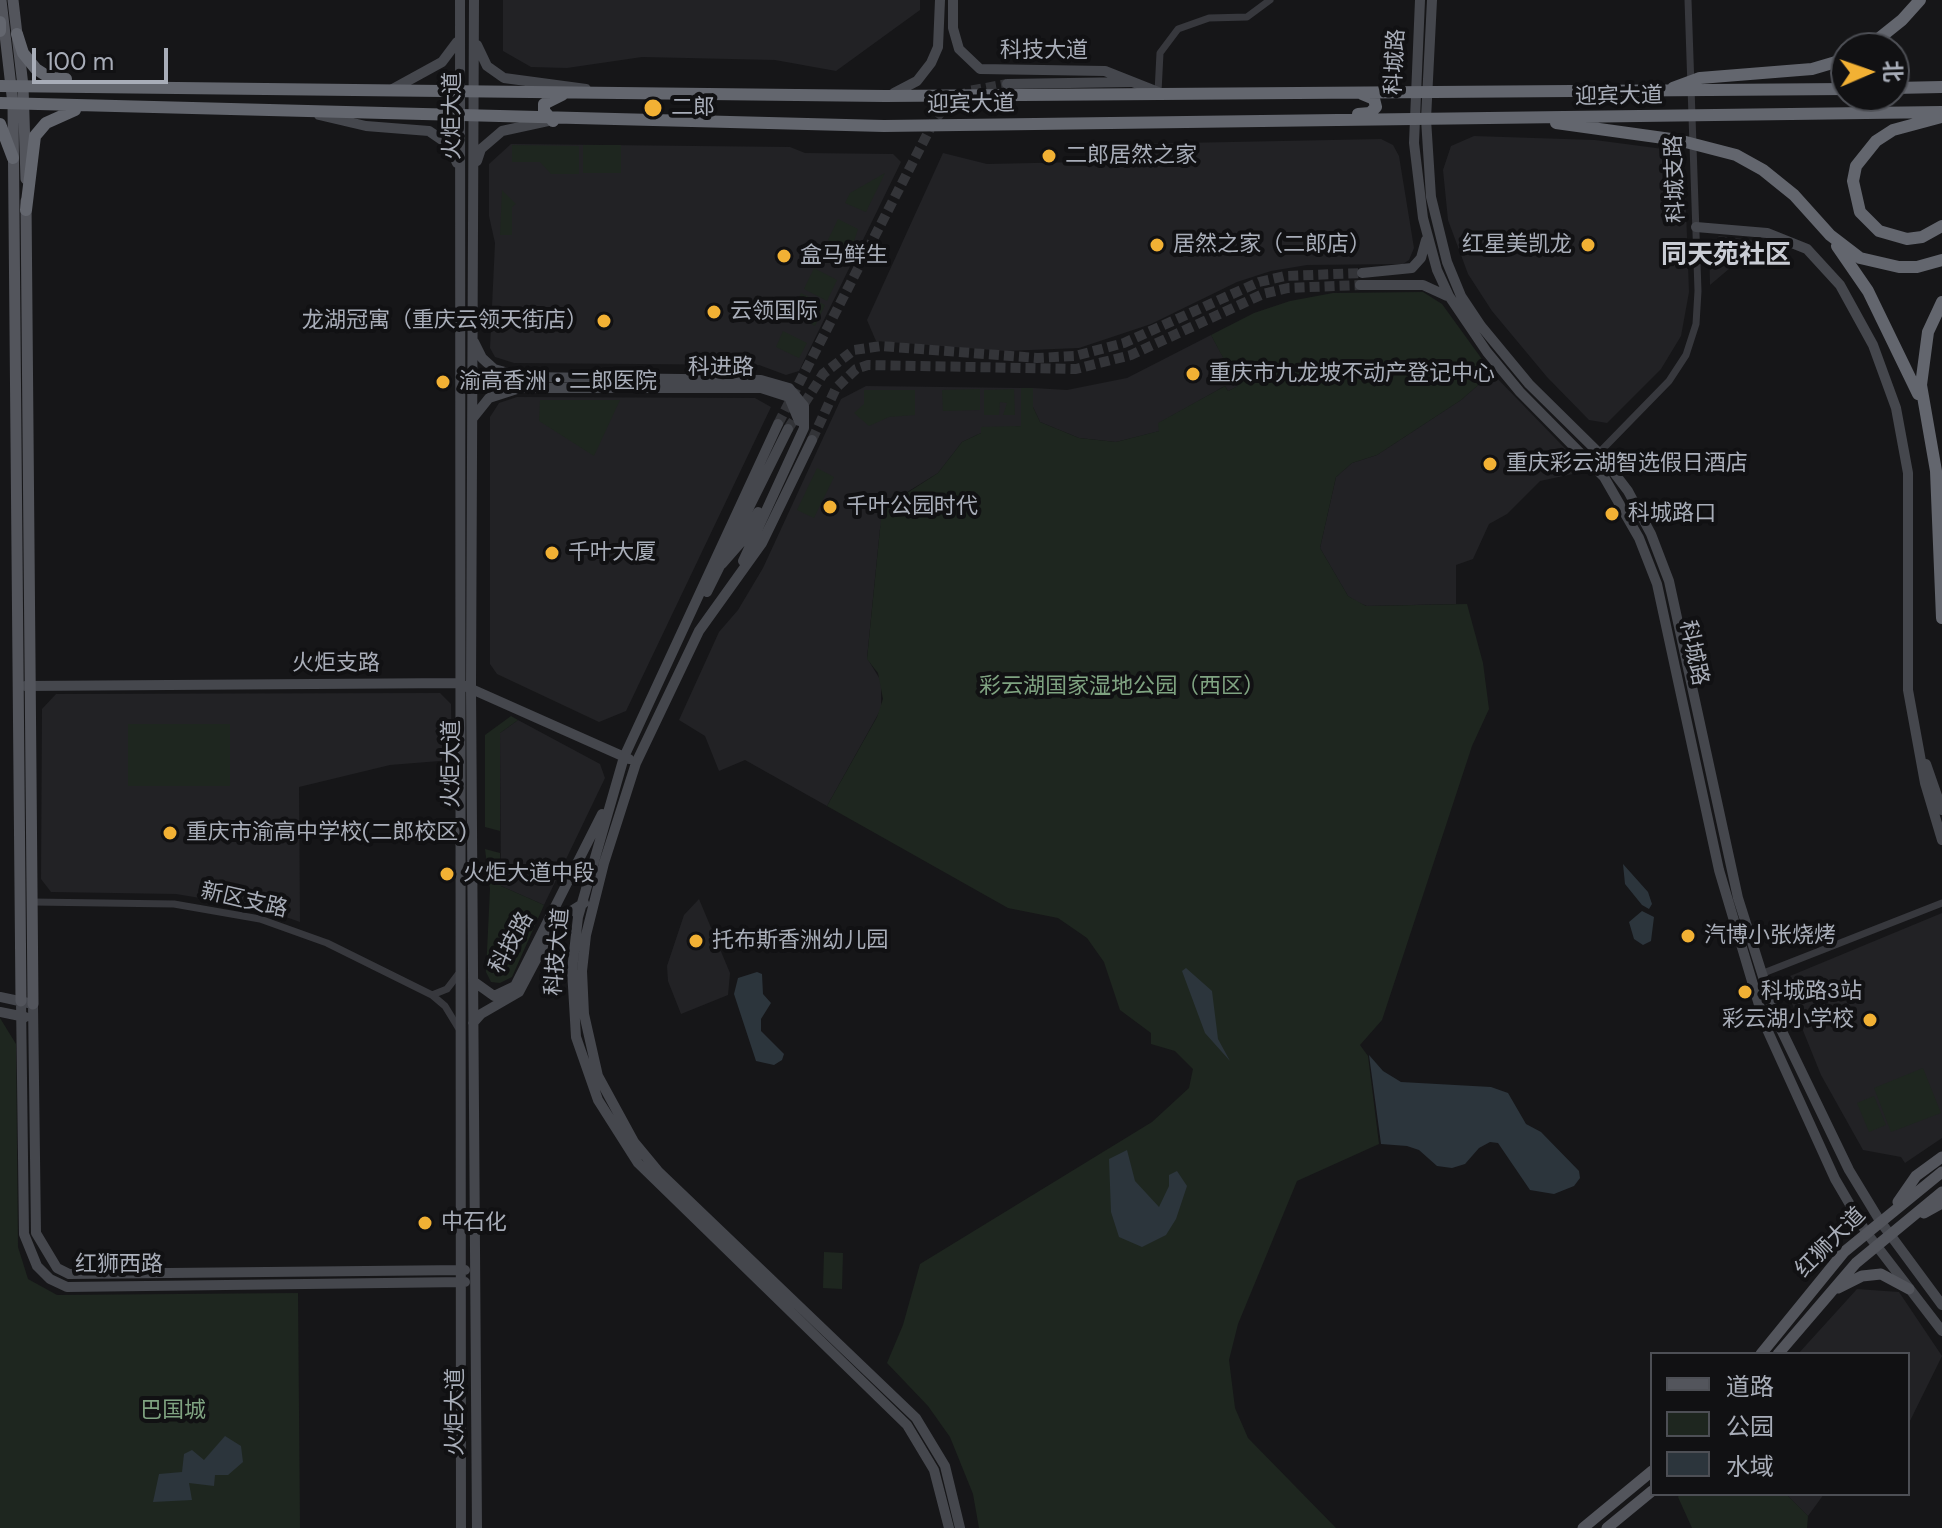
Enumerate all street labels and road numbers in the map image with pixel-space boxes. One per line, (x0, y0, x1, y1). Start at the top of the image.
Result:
street label: 科城路 (1381, 28, 1411, 96)
street label: 科技大道 (1000, 38, 1088, 64)
street label: 火炬大道 (440, 72, 466, 160)
street label: 迎宾大道 (1575, 83, 1663, 111)
street label: 迎宾大道 (927, 91, 1015, 119)
street label: 科城支路 (1661, 135, 1691, 223)
street label: 科进路 (688, 355, 754, 381)
street label: 科城路 (1673, 618, 1713, 688)
street label: 火炬支路 (292, 651, 380, 677)
street label: 火炬大道 (439, 720, 465, 808)
street label: 新区支路 (198, 878, 290, 924)
street label: 科技大道 (541, 907, 575, 997)
street label: 科技路 (484, 908, 540, 978)
street label: 红狮大道 (1791, 1203, 1871, 1283)
street label: 红狮西路 (75, 1252, 163, 1278)
street label: 火炬大道 (443, 1368, 469, 1456)

